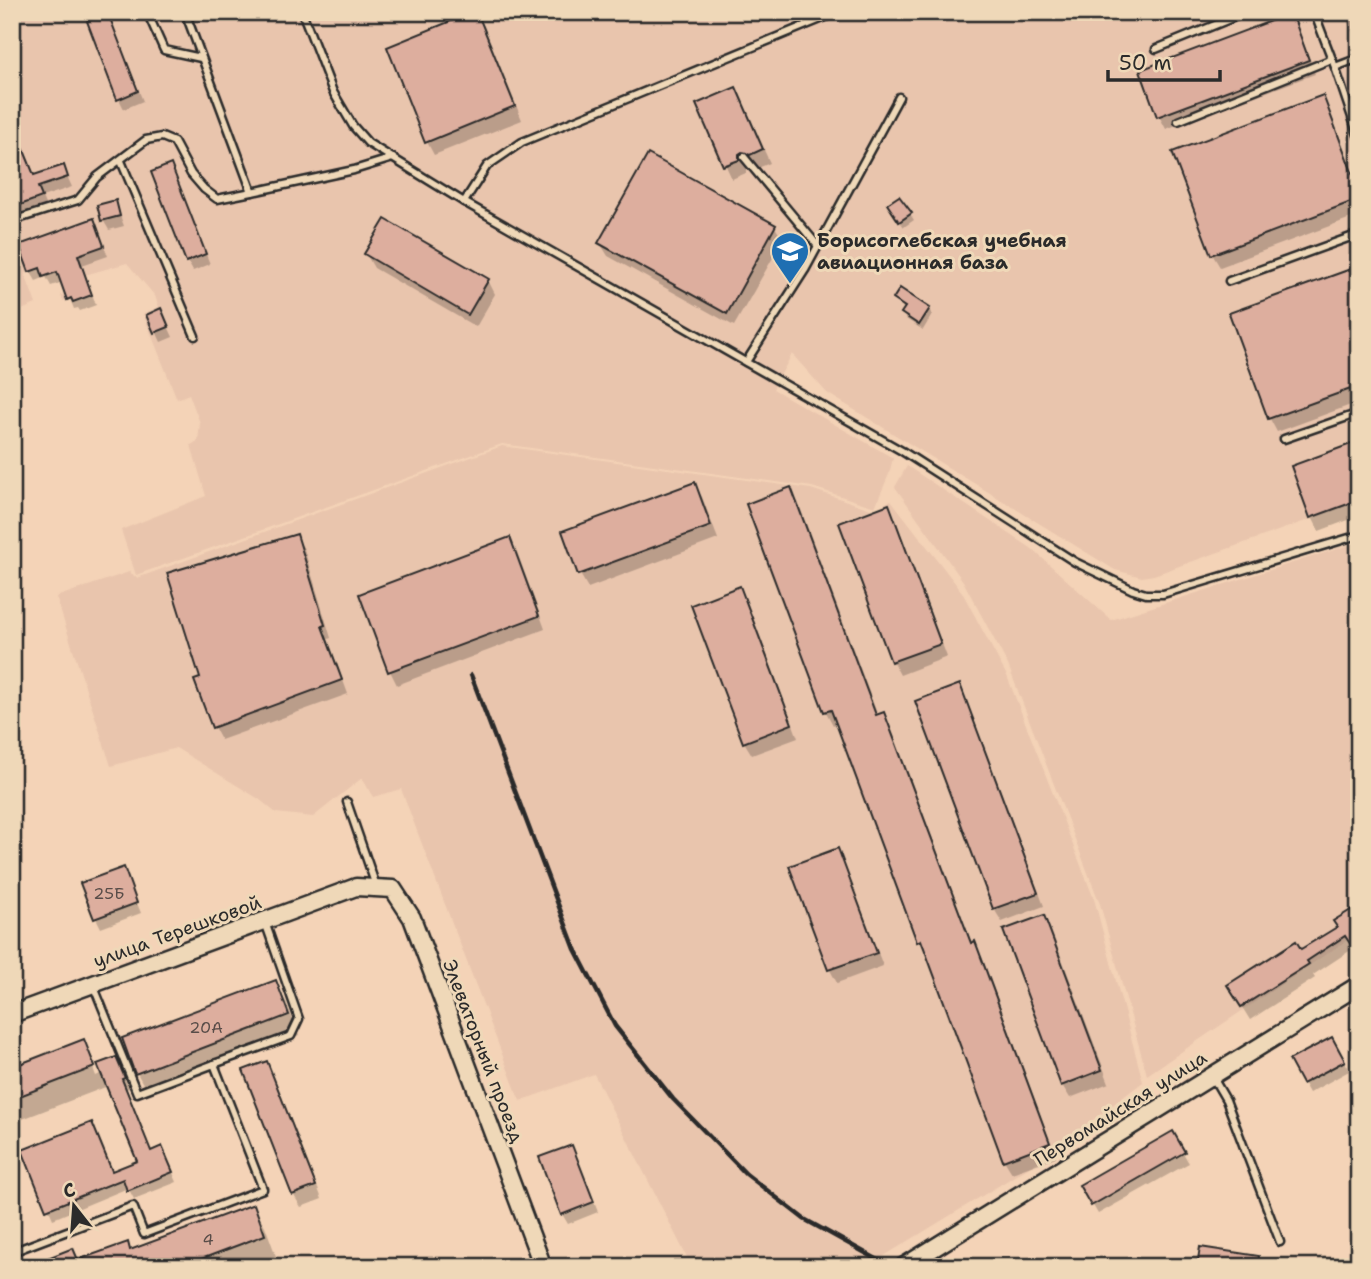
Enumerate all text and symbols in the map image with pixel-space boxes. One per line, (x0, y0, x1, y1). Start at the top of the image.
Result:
scale bar (1108, 38, 1220, 82)
text: 50 m (1119, 49, 1172, 77)
place label: Борисоглебская учебная авиационная база (817, 228, 1067, 275)
school or university icon: Борисоглебская учебная авиационная база (769, 230, 811, 285)
house number: 25Б (93, 883, 125, 904)
street label: улица Терешковой (90, 889, 265, 973)
street label: Элеваторный проезд (437, 956, 530, 1146)
house number: 20А (189, 1017, 223, 1038)
street label: Первомайская улица (1029, 1045, 1212, 1172)
north arrow (38, 1170, 108, 1240)
text: С (60, 1177, 78, 1204)
house number: 4 (202, 1229, 214, 1250)

